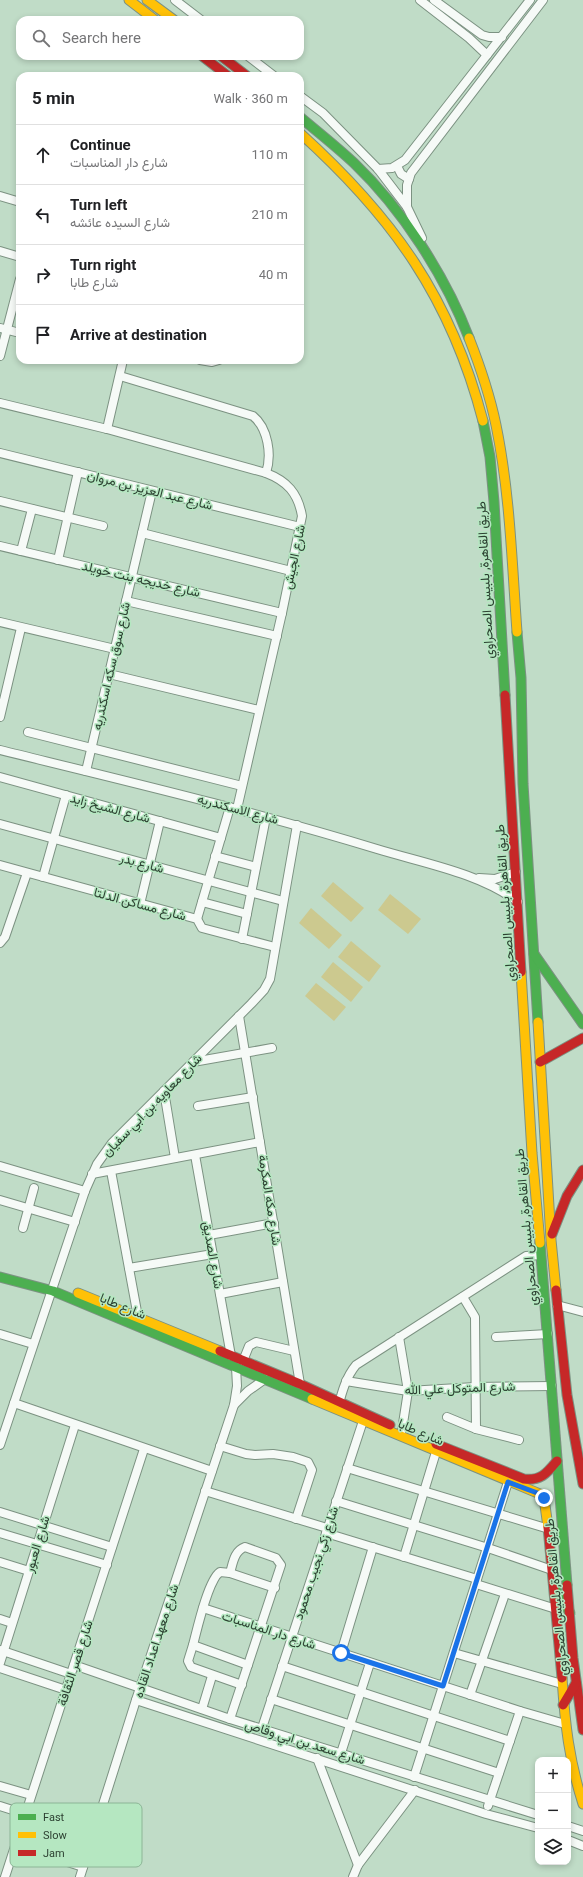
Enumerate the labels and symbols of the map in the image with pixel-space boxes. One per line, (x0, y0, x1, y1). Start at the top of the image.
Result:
street label: شارع عبد العزيز بن مروان (85, 467, 214, 515)
street label: طريق القاهرة, بلبيس الصحراوي (473, 501, 500, 659)
street label: شارع الجيش (280, 523, 310, 591)
street label: شارع خديجه بنت خويلد (80, 558, 202, 602)
street label: شارع سوق سكه اسكندريه (89, 601, 135, 732)
street label: شارع الشيخ زايد (68, 790, 152, 828)
street label: شارع الاسكندريه (195, 791, 280, 829)
street label: طريق القاهرة, بلبيس الصحراوي (492, 824, 521, 982)
street label: شارع بدر (117, 850, 165, 878)
street label: شارع مساكن الدلتا (92, 884, 188, 925)
street label: شارع معاويه بن ابي سفيان (99, 1051, 207, 1161)
street label: طريق القاهرة, بلبيس الصحراوي (512, 1148, 543, 1306)
street label: شارع مكه المكرمة (253, 1154, 285, 1247)
street label: شارع الصديق (198, 1220, 226, 1290)
street label: شارع طابا (97, 1290, 148, 1324)
street label: شارع المتوكل علي الله (404, 1379, 516, 1400)
street label: شارع طابا (395, 1416, 446, 1450)
route end (535, 1489, 553, 1507)
street label: شارع زكي نجيب محمود (291, 1505, 344, 1622)
street label: شارع العبور (21, 1514, 55, 1576)
street label: طريق القاهرة, بلبيس الصحراوي (542, 1518, 573, 1676)
street label: شارع معهد اعداد القاده (131, 1582, 183, 1700)
street label: شارع دار المناسبات (220, 1608, 318, 1654)
street label: شارع قصر الثقافة (54, 1618, 98, 1708)
route start (332, 1644, 350, 1662)
street label: شارع سعد بن ابي وقاص (242, 1717, 367, 1770)
legend (10, 1803, 142, 1867)
text: Fast (43, 1811, 65, 1824)
text: Slow (43, 1829, 67, 1842)
text: Jam (43, 1847, 65, 1860)

